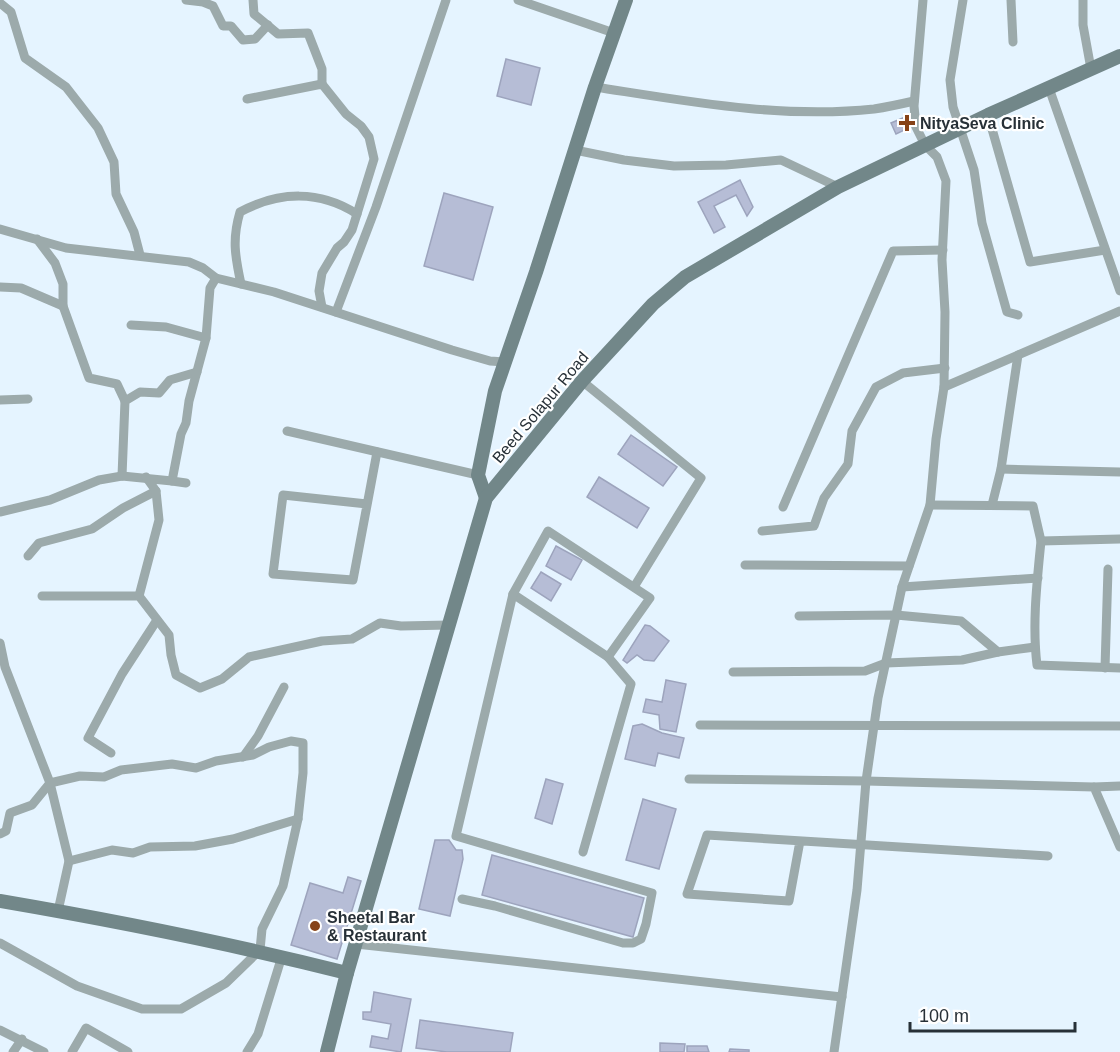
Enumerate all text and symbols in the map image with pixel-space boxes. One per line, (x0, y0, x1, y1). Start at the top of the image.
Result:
marker: NityaSeva Clinic (898, 114, 916, 132)
place label: NityaSeva Clinic (920, 115, 1045, 132)
street label: Beed Solapur Road (489, 348, 592, 466)
place label: Sheetal Bar & Restaurant (327, 909, 427, 944)
marker: Sheetal Bar & Restaurant (308, 919, 322, 933)
scale bar (910, 995, 1075, 1033)
text: 100 m (919, 1006, 969, 1026)

